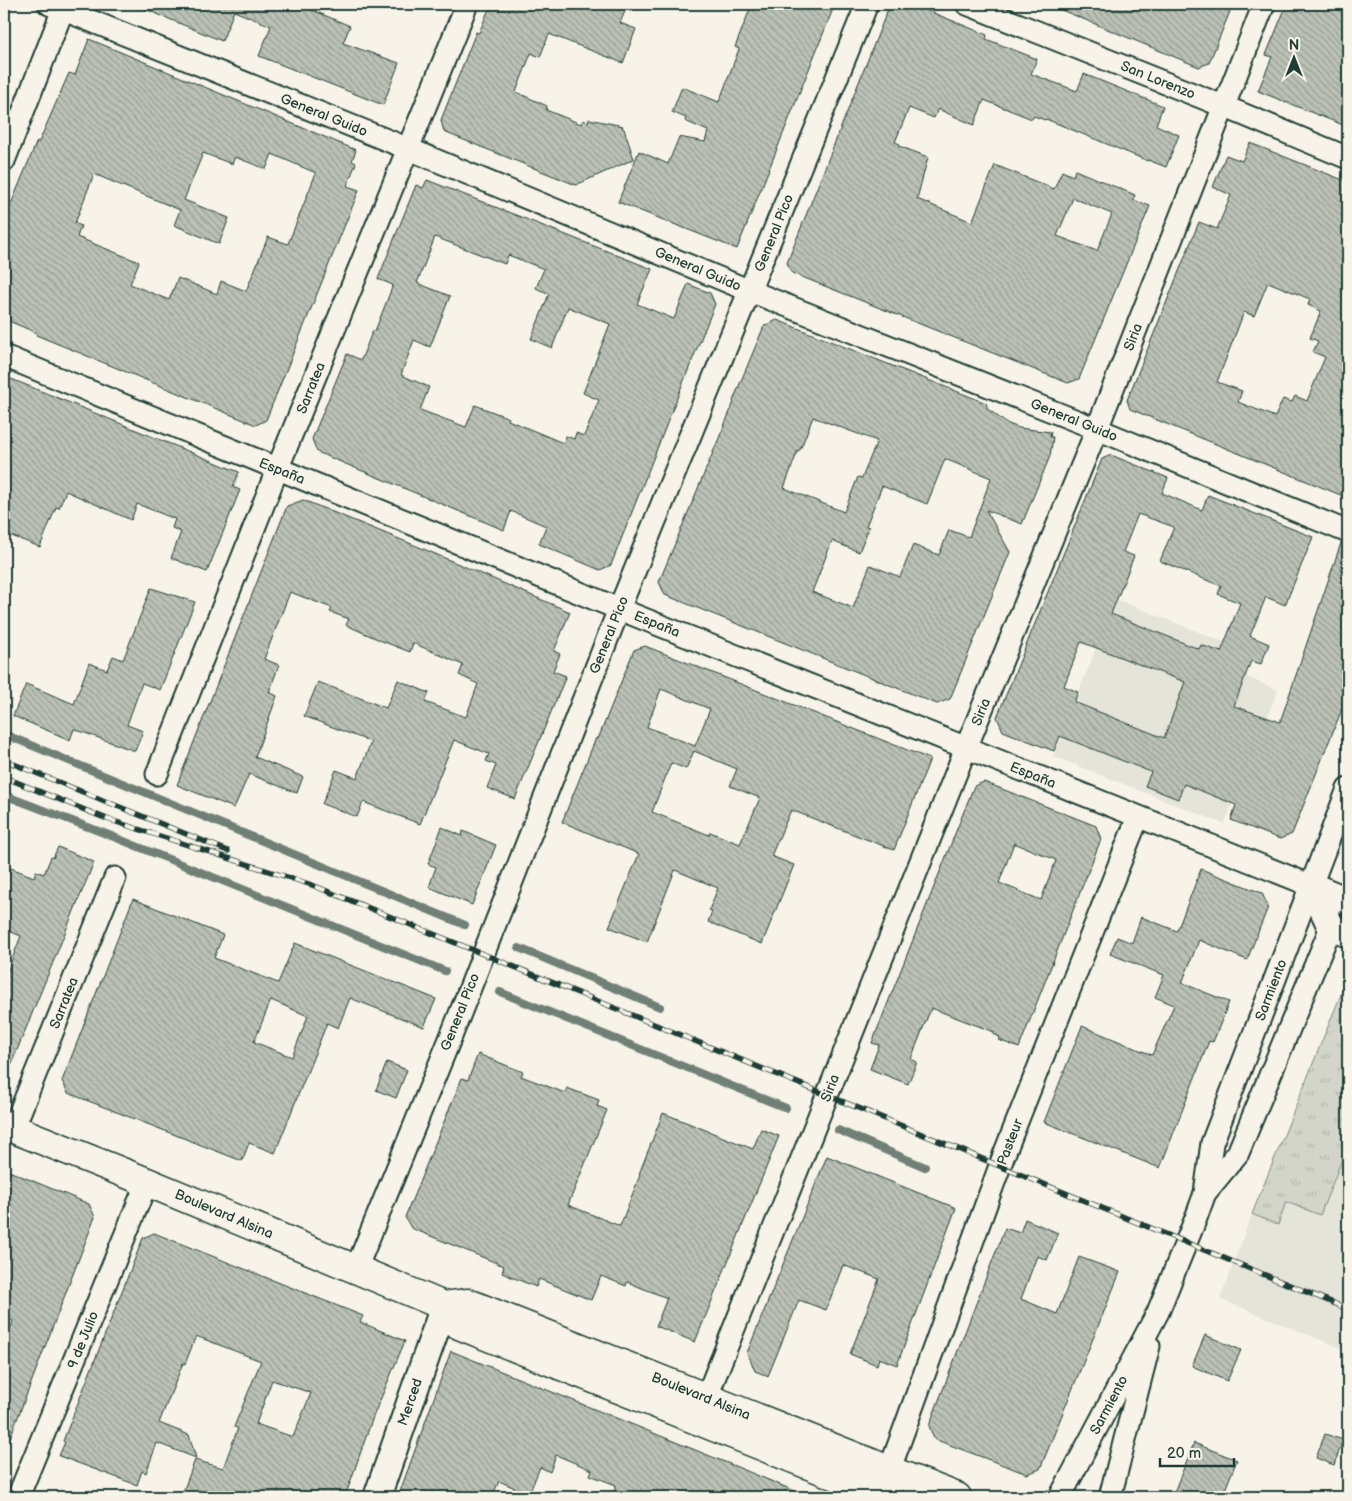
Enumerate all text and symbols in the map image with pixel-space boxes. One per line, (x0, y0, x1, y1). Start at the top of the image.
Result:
north arrow (1270, 32, 1320, 82)
text: N (1289, 37, 1299, 54)
street label: San Lorenzo (1118, 57, 1198, 103)
street label: General Guido (278, 90, 370, 140)
street label: General Pico (751, 192, 797, 274)
street label: General Guido (652, 243, 744, 295)
street label: Siria (1120, 321, 1146, 353)
street label: Sarratea (293, 360, 329, 416)
street label: General Guido (1028, 395, 1120, 445)
street label: España (257, 454, 308, 488)
street label: General Pico (586, 594, 632, 676)
street label: España (632, 607, 683, 641)
street label: Siria (968, 696, 994, 728)
street label: España (1008, 758, 1059, 792)
street label: Sarmiento (1252, 957, 1290, 1023)
street label: General Pico (437, 971, 483, 1053)
street label: Sarratea (46, 975, 82, 1031)
street label: Siria (817, 1072, 843, 1104)
street label: Pasteur (993, 1116, 1027, 1168)
street label: Boulevard Alsina (172, 1186, 276, 1242)
street label: 9 de Julio (64, 1309, 102, 1371)
street label: Boulevard Alsina (649, 1368, 753, 1424)
street label: Sarmiento (1086, 1373, 1132, 1437)
street label: Merced (394, 1376, 426, 1428)
scale bar (1160, 1436, 1233, 1468)
text: 20 m (1167, 1444, 1201, 1463)

